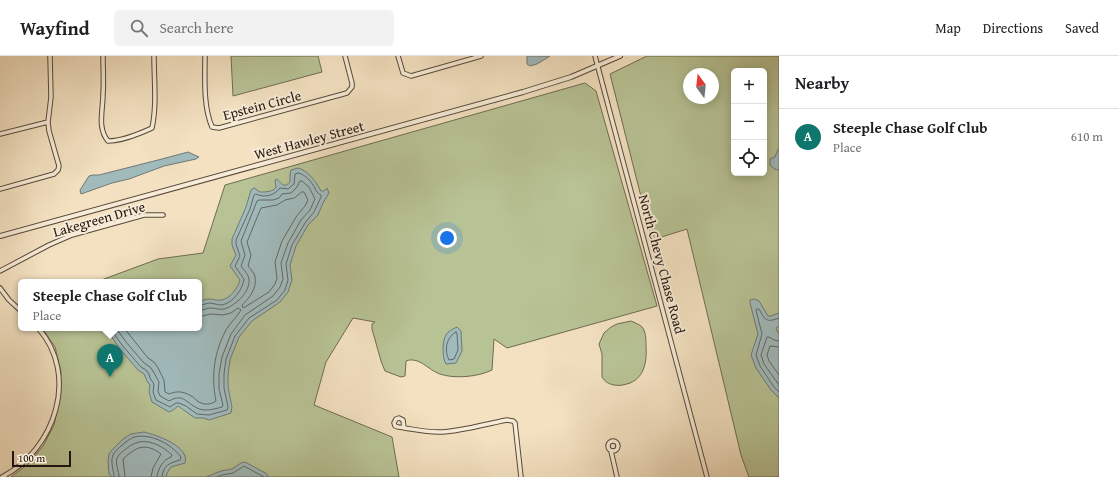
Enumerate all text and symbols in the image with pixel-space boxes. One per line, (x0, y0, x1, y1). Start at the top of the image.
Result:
search box (114, 10, 394, 46)
text: Wayfind (20, 14, 90, 42)
icon: search (128, 17, 150, 39)
text: Search here (160, 17, 234, 38)
text: Map (935, 18, 961, 38)
text: Directions (983, 18, 1043, 38)
text: Saved (1065, 18, 1099, 38)
north arrow (683, 68, 719, 104)
map controls (731, 68, 767, 176)
button: + (731, 68, 767, 104)
text: Nearby (795, 70, 849, 95)
street label: Epstein Circle (221, 85, 304, 125)
button: − (731, 104, 767, 140)
street label: West Hawley Street (252, 116, 366, 164)
text: Steeple Chase Golf Club (833, 117, 988, 138)
text: A (804, 127, 812, 146)
text: 610 m (1071, 127, 1103, 146)
text: Place (833, 138, 862, 157)
button: locate (731, 140, 767, 176)
street label: North Chevy Chase Road (634, 192, 690, 336)
street label: Lakegreen Drive (51, 196, 148, 242)
your location (437, 228, 457, 248)
popup (18, 279, 202, 331)
text: Steeple Chase Golf Club (33, 285, 187, 306)
text: Place (33, 306, 61, 325)
pin: A (97, 344, 123, 377)
scale bar (12, 449, 71, 468)
text: 100 m (18, 450, 45, 466)

